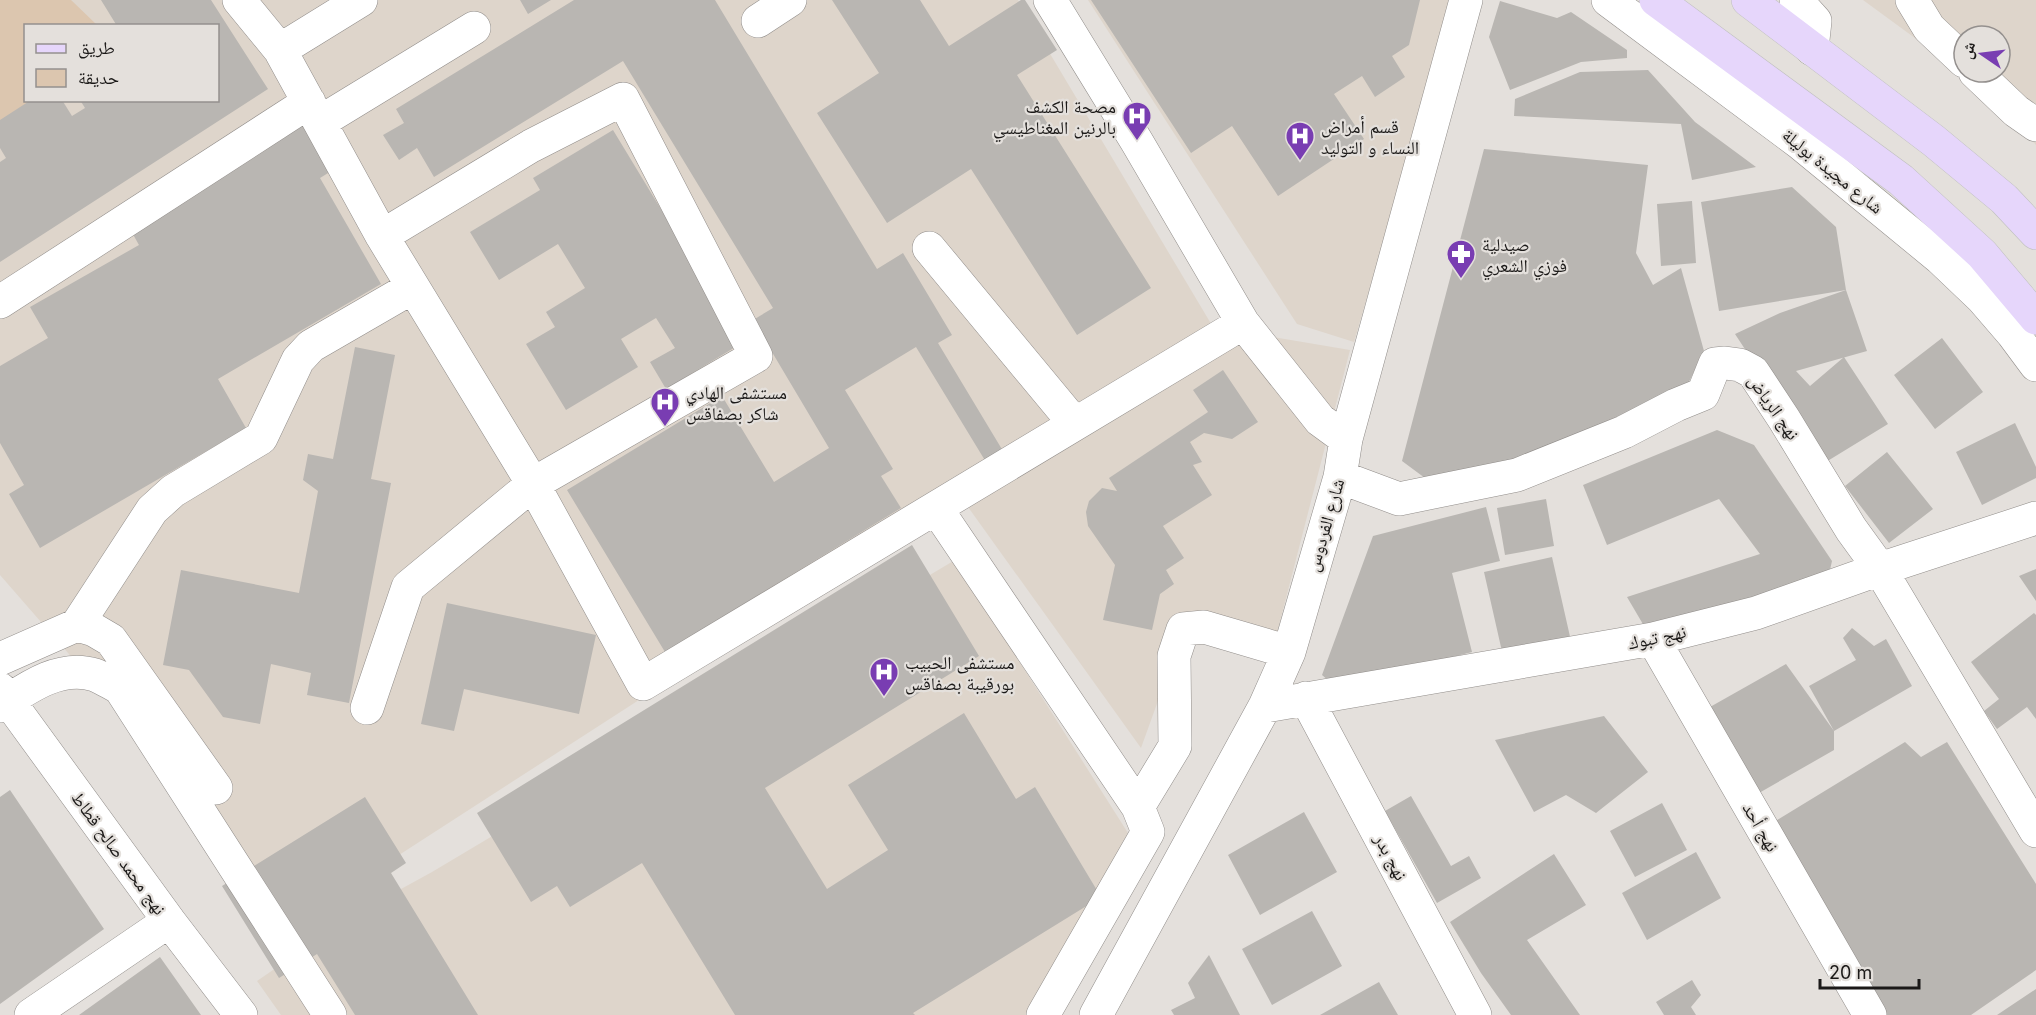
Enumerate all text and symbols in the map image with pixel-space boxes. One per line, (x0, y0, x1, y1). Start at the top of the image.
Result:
legend (24, 24, 219, 102)
north arrow (1952, 24, 2012, 84)
text: طريق (78, 37, 115, 59)
text: ش (1956, 40, 1979, 61)
text: حديقة (78, 67, 119, 88)
place label: مصحة الكشف بالرنين المغناطيسي (993, 96, 1116, 142)
hospital icon: مصحة الكشف بالرنين المغناطيسي (1121, 100, 1153, 142)
place label: قسم أمراض النساء و التوليد (1321, 116, 1419, 158)
hospital icon: قسم أمراض النساء و التوليد (1284, 120, 1316, 162)
street label: شارع مجيدة بوليلة (1778, 124, 1887, 219)
place label: صيدلية فوزي الشعري (1482, 234, 1567, 280)
pharmacy icon: صيدلية فوزي الشعري (1445, 238, 1477, 280)
street label: نهج الرياض (1742, 370, 1804, 445)
place label: مستشفى الهادي شاكر بصفاقس (686, 382, 787, 425)
hospital icon: مستشفى الهادي شاكر بصفاقس (649, 386, 681, 428)
street label: شارع الفردوس (1302, 476, 1349, 574)
street label: نهج تبوك (1626, 621, 1688, 655)
place label: مستشفى الحبيب بورقيبة بصفاقس (905, 652, 1014, 695)
hospital icon: مستشفى الحبيب بورقيبة بصفاقس (868, 656, 900, 698)
street label: نهج محمد صالح قطاط (66, 787, 171, 920)
street label: نهج أحد (1737, 799, 1783, 856)
street label: نهج بدر (1368, 829, 1412, 885)
scale bar (1820, 952, 1919, 990)
text: 20 m (1829, 962, 1872, 983)

